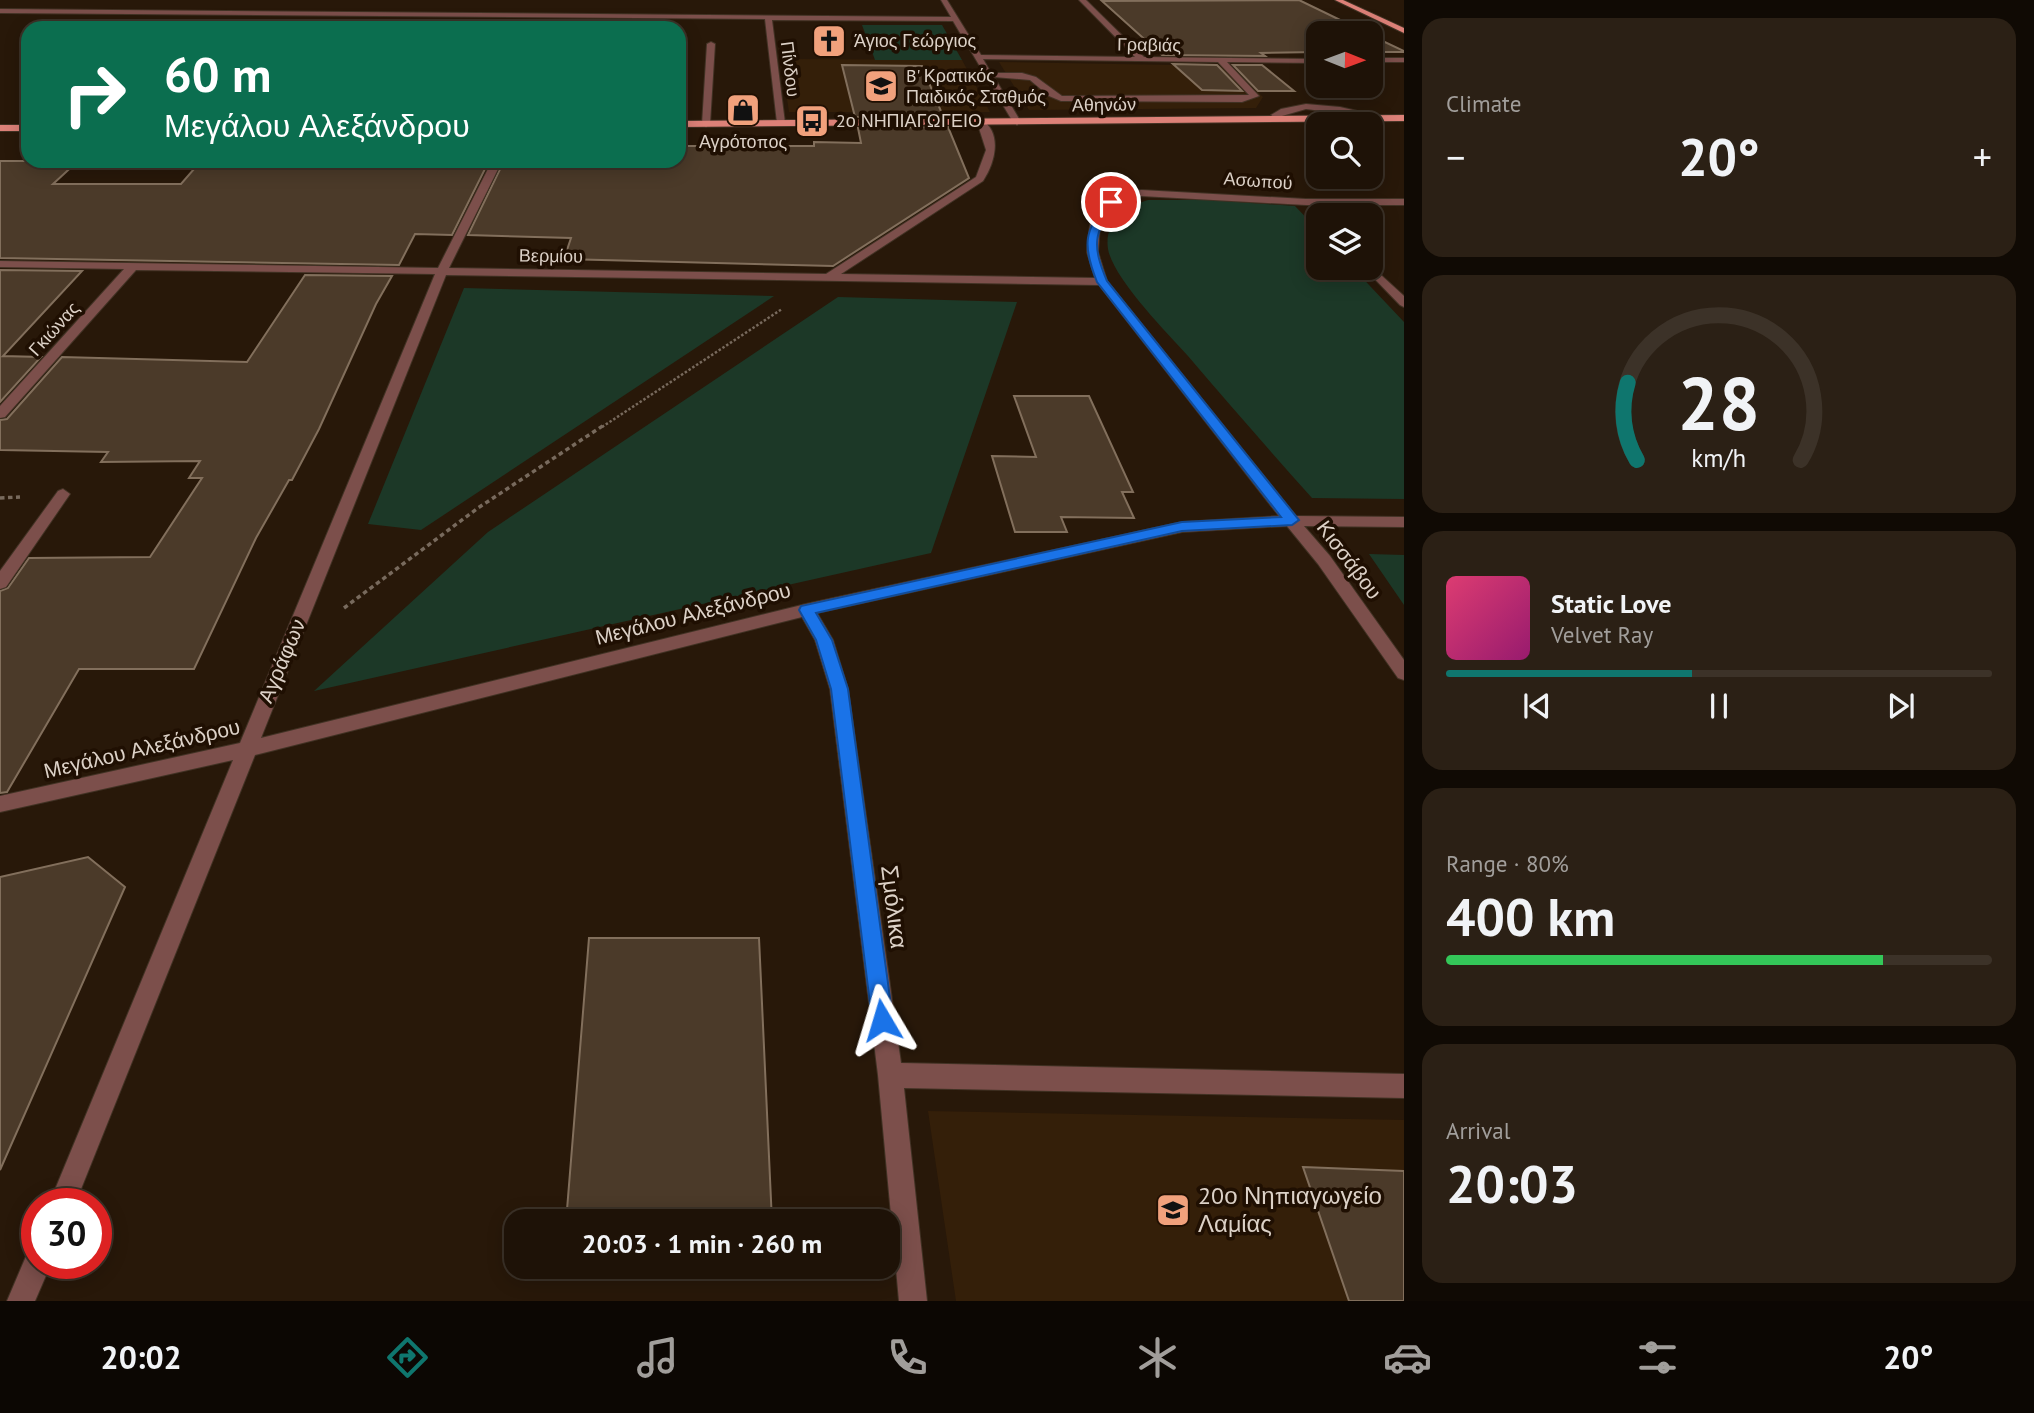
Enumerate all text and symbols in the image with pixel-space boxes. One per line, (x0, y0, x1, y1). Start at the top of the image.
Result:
north arrow (1306, 21, 1382, 98)
map controls (1306, 21, 1383, 280)
church icon: Άγιος Γεώργιος (810, 22, 848, 60)
place label: Άγιος Γεώργιος (854, 29, 976, 52)
street label: Γραβιάς (1117, 32, 1182, 57)
street label: Πίνδου (776, 40, 805, 98)
text: 60 m (164, 42, 271, 106)
icon: right (49, 49, 140, 140)
place label: B' Κρατικός Παιδικός Σταθμός (906, 64, 1046, 108)
school or university icon: B' Κρατικός Παιδικός Σταθμός (862, 67, 900, 105)
text: Climate (1446, 89, 1521, 118)
shop icon: Αγρότοπος (724, 91, 762, 129)
street label: Αθηνών (1072, 92, 1136, 117)
bus stop icon: 2ο ΝΗΠΙΑΓΩΓΕΙΟ (793, 102, 831, 140)
text: Μεγάλου Αλεξάνδρου (164, 104, 470, 146)
place label: 2ο ΝΗΠΙΑΓΩΓΕΙΟ (836, 109, 982, 132)
button: search (1306, 112, 1383, 189)
text: 20° (1678, 123, 1760, 190)
place label: Αγρότοπος (699, 130, 787, 153)
text: − (1446, 132, 1465, 181)
text: + (1973, 132, 1992, 181)
street label: Ασωπού (1223, 167, 1293, 194)
pin (1081, 172, 1141, 232)
icon: arrive (1092, 183, 1130, 221)
button: layers (1306, 203, 1383, 280)
street label: Βερμίου (519, 243, 583, 268)
street label: Γκιώνας (23, 297, 84, 361)
text: 28 (1678, 356, 1760, 450)
text: km/h (1692, 442, 1746, 474)
street label: Κισσάβου (1311, 515, 1388, 605)
street label: Μεγάλου Αλεξάνδρου (592, 576, 793, 651)
text: Static Love (1551, 587, 1672, 620)
street label: Αγράφων (252, 615, 311, 707)
text: Velvet Ray (1551, 620, 1653, 649)
icon: previous (1518, 687, 1556, 725)
icon: pause (1700, 687, 1738, 725)
icon: next (1882, 687, 1920, 725)
street label: Μεγάλου Αλεξάνδρου (41, 713, 243, 784)
text: Range · 80% (1446, 849, 1569, 878)
street label: Σμόλικα (874, 863, 915, 951)
text: 400 km (1446, 883, 1615, 950)
position arrow (845, 983, 919, 1057)
text: Arrival (1446, 1116, 1510, 1145)
text: 20:03 (1446, 1150, 1578, 1217)
place label: 20ο Νηπιαγωγείο Λαμίας (1198, 1180, 1382, 1239)
speed limit sign: 30 (21, 1188, 112, 1279)
school or university icon: 20ο Νηπιαγωγείο Λαμίας (1154, 1191, 1192, 1229)
text: 20:03 · 1 min · 260 m (582, 1227, 822, 1260)
icon: directions (383, 1333, 432, 1382)
icon: music (633, 1333, 682, 1382)
icon: phone (883, 1333, 932, 1382)
icon: climate (1133, 1333, 1182, 1382)
icon: car (1383, 1333, 1432, 1382)
icon: filters (1633, 1333, 1682, 1382)
text: 20:02 (101, 1336, 182, 1378)
text: 20° (1883, 1336, 1933, 1378)

